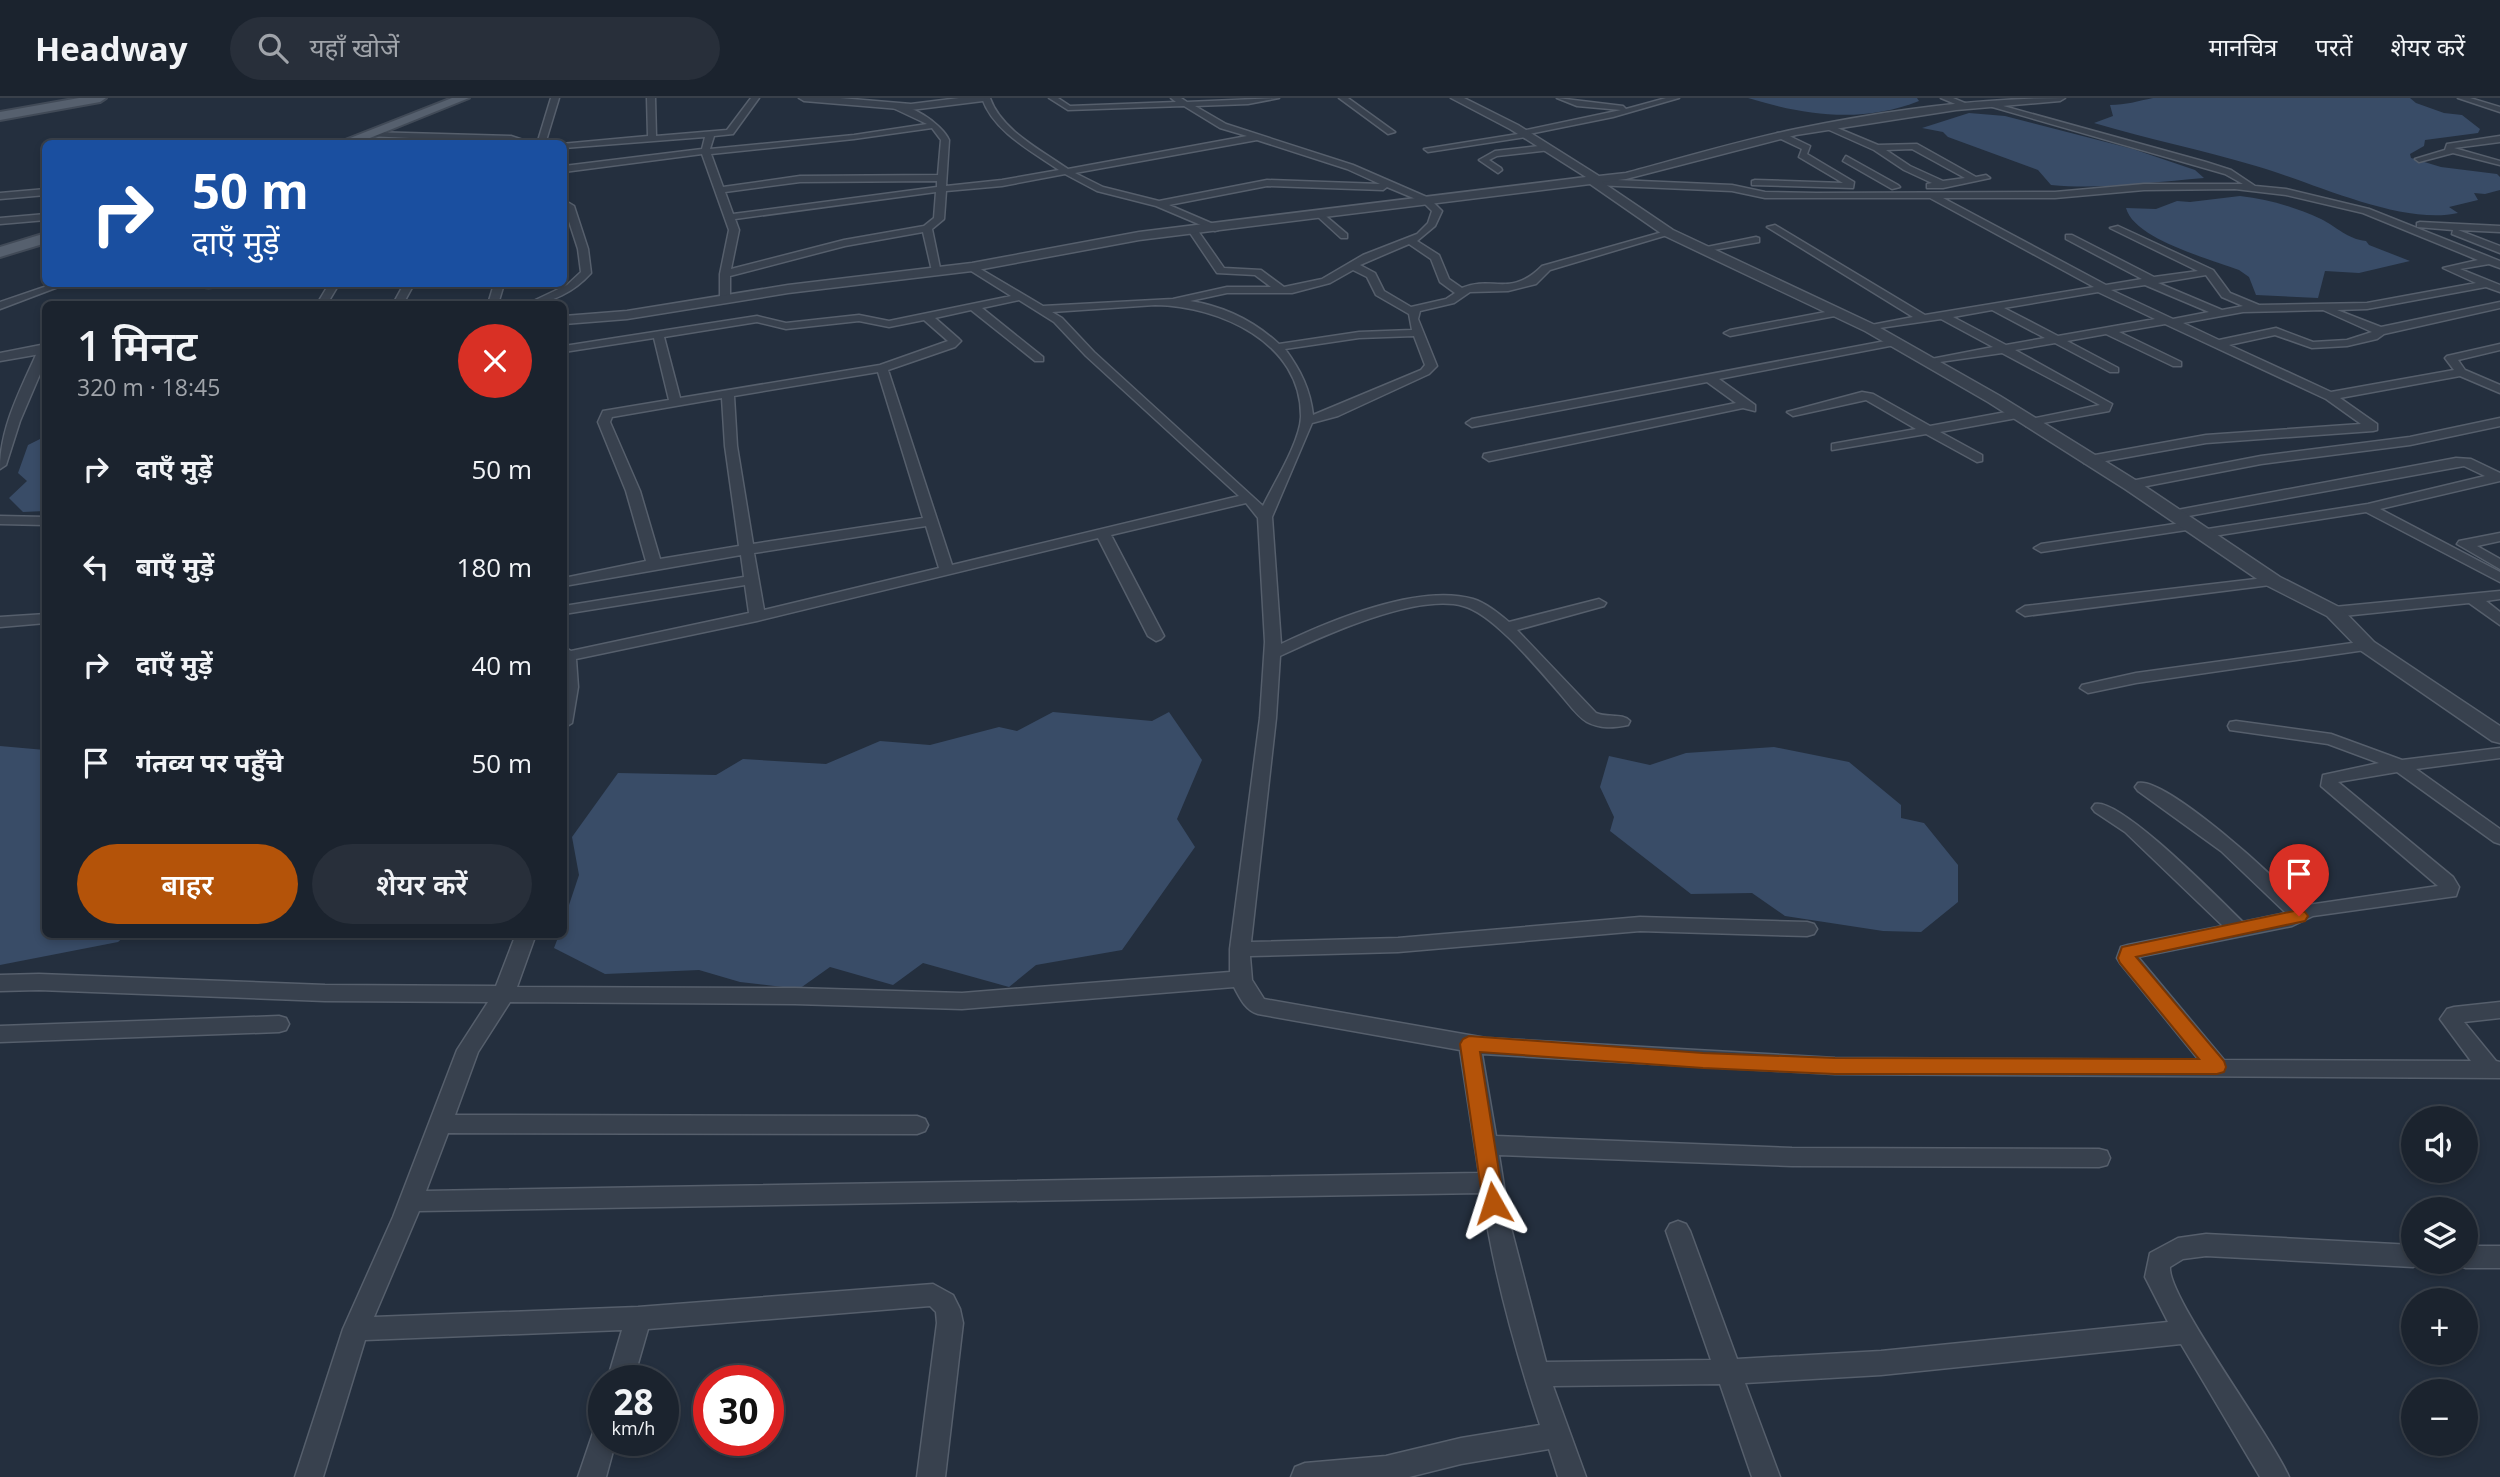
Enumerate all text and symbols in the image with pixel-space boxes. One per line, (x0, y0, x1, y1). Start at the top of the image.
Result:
search box (230, 17, 720, 80)
text: Headway (35, 26, 188, 71)
icon: search (254, 29, 292, 67)
text: यहाँ खोजें (310, 29, 399, 65)
text: मानचित्र (2209, 30, 2277, 63)
text: परतें (2315, 30, 2352, 63)
text: शेयर करें (2390, 30, 2465, 63)
text: 50 m (192, 157, 309, 223)
icon: right (77, 168, 168, 259)
text: दाएँ मुड़ें (192, 220, 280, 263)
text: 1 मिनट (77, 316, 197, 373)
button: close (458, 324, 532, 398)
text: 320 m · 18:45 (77, 371, 220, 403)
icon: right (77, 450, 115, 488)
text: दाएँ मुड़ें (136, 450, 213, 486)
text: 50 m (471, 451, 532, 487)
icon: left (77, 548, 115, 586)
text: बाएँ मुड़ें (136, 548, 214, 584)
text: 180 m (457, 549, 532, 585)
icon: right (77, 646, 115, 684)
text: दाएँ मुड़ें (136, 646, 213, 682)
text: 40 m (471, 647, 532, 683)
icon: arrive (77, 744, 115, 782)
text: गंतव्य पर पहुँचे (136, 744, 283, 780)
text: 50 m (471, 745, 532, 781)
button: बाहर (77, 844, 298, 924)
button: शेयर करें (312, 844, 532, 924)
pin (2269, 844, 2329, 916)
icon: arrive (2280, 855, 2318, 893)
map controls (2401, 1106, 2478, 1456)
button: sound (2401, 1106, 2478, 1183)
position arrow (1456, 1166, 1530, 1240)
button: layers (2401, 1197, 2478, 1274)
button: + (2401, 1288, 2478, 1365)
speed limit sign: 30 (693, 1365, 784, 1456)
text: 28 (613, 1378, 654, 1425)
button: − (2401, 1379, 2478, 1456)
text: km/h (612, 1416, 655, 1440)

